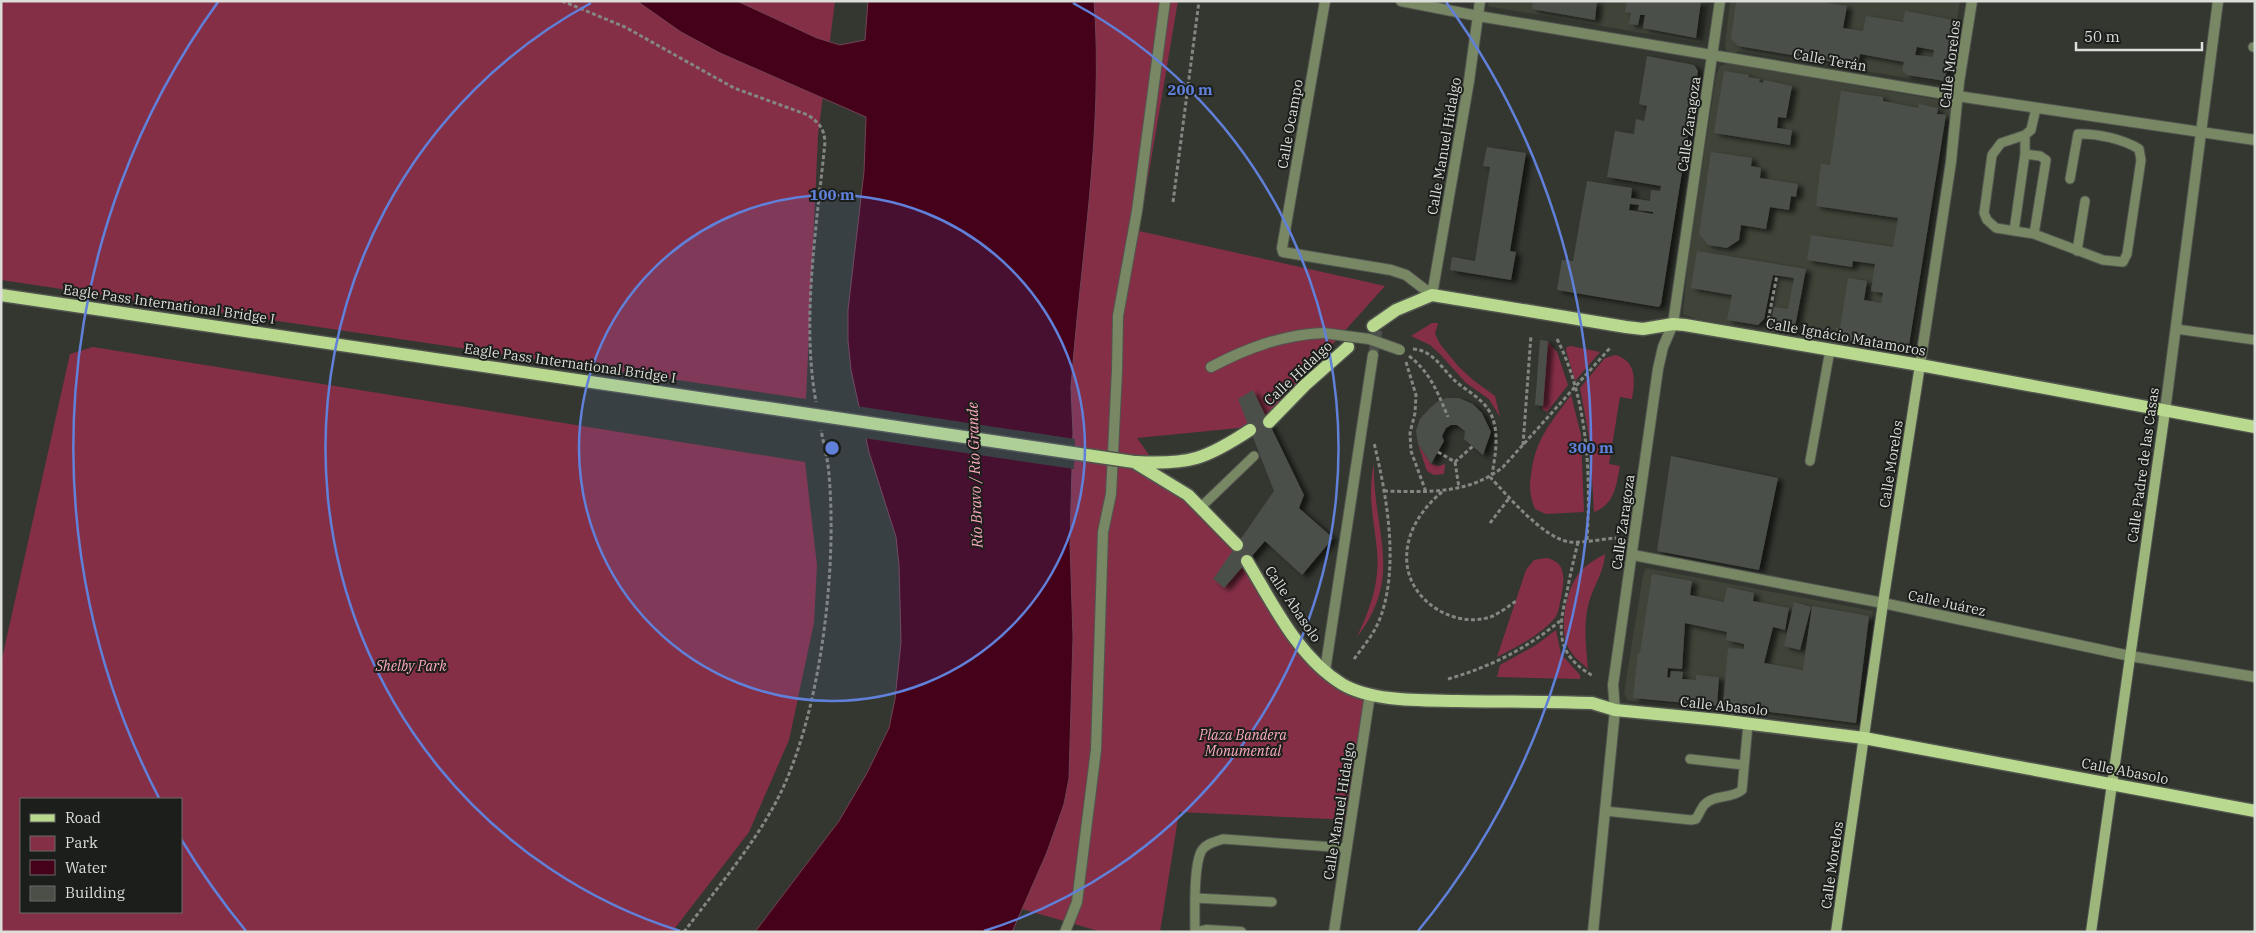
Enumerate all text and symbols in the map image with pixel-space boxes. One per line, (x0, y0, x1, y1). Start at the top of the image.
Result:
street label: Calle Morelos (1936, 19, 1964, 109)
scale bar (2076, 20, 2202, 52)
text: 50 m (2084, 27, 2120, 46)
street label: Calle Terán (1792, 45, 1868, 75)
street label: Calle Zaragoza (1673, 75, 1705, 173)
street label: Calle Manuel Hidalgo (1423, 76, 1465, 216)
street label: Calle Ocampo (1273, 78, 1307, 170)
text: 200 m (1167, 80, 1213, 99)
text: 100 m (809, 185, 855, 204)
street label: Eagle Pass International Bridge I (62, 280, 276, 328)
street label: Calle Ignácio Matamoros (1765, 314, 1928, 360)
street label: Calle Hidalgo (1260, 337, 1336, 409)
street label: Eagle Pass International Bridge I (463, 339, 677, 387)
street label: Calle Padre de las Casas (2123, 386, 2163, 544)
water label: Río Bravo / Rio Grande (962, 401, 987, 549)
street label: Calle Morelos (1875, 419, 1907, 509)
text: 300 m (1568, 438, 1614, 457)
centre of rings (823, 439, 841, 457)
street label: Calle Zaragoza (1607, 473, 1639, 571)
street label: Calle Abasolo (1261, 562, 1325, 646)
street label: Calle Juárez (1906, 586, 1988, 620)
park label: Shelby Park (374, 657, 447, 675)
street label: Calle Abasolo (1679, 692, 1769, 720)
park label: Plaza Bandera Monumental (1198, 726, 1287, 760)
street label: Calle Manuel Hidalgo (1319, 741, 1359, 881)
street label: Calle Abasolo (2080, 754, 2170, 788)
legend (20, 798, 182, 913)
text: Road (65, 808, 101, 827)
street label: Calle Morelos (1817, 820, 1847, 910)
text: Park (65, 833, 98, 852)
text: Water (65, 858, 107, 877)
text: Building (65, 883, 125, 902)

